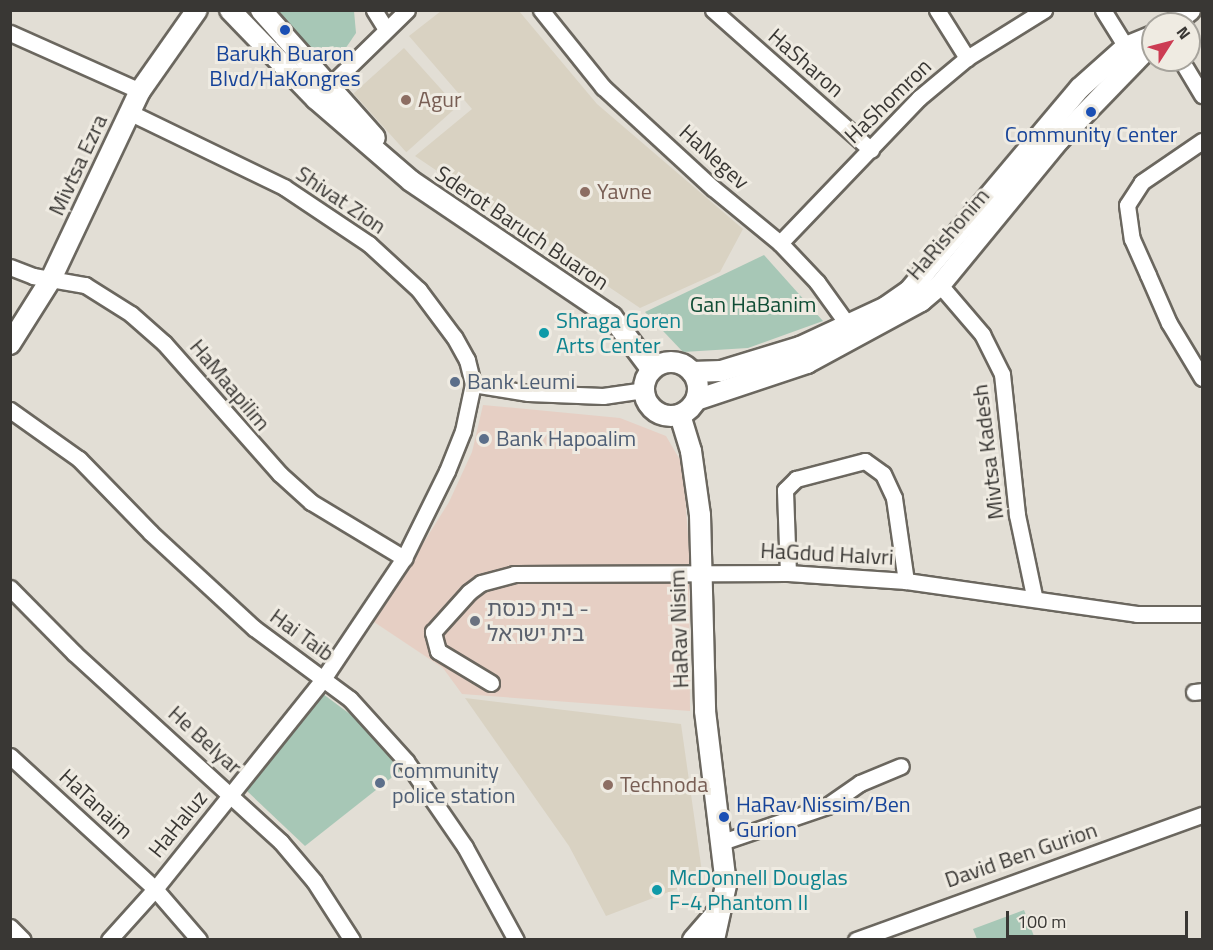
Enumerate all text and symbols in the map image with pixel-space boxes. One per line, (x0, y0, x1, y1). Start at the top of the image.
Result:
north arrow (1141, 12, 1201, 72)
text: N (1171, 21, 1197, 44)
marker: Barukh Buaron Blvd/HaKongres (278, 23, 292, 37)
street label: HaSharon (763, 23, 849, 103)
place label: Barukh Buaron Blvd/HaKongres (209, 40, 361, 92)
street label: HaShomron (839, 53, 937, 149)
place label: Agur (418, 87, 462, 113)
marker: Agur (399, 93, 413, 107)
marker: Community Center (1084, 105, 1098, 119)
street label: Mivtsa Ezra (43, 110, 113, 220)
street label: HaNegev (674, 119, 754, 195)
place label: Community Center (1005, 122, 1177, 148)
street label: Shivat Zion (291, 160, 391, 240)
street label: Sderot Baruch Buaron (430, 160, 614, 296)
place label: Yavne (597, 179, 652, 205)
street label: HaRishonim (901, 183, 995, 285)
marker: Yavne (578, 185, 592, 199)
park label: Gan HaBanim (690, 292, 816, 318)
place label: Shraga Goren Arts Center (556, 307, 681, 358)
marker: Shraga Goren Arts Center (537, 326, 551, 340)
street label: HaMaapilim (184, 334, 276, 436)
place label: Bank Leumi (467, 369, 575, 395)
marker: Bank Leumi (448, 375, 462, 389)
street label: Mivtsa Kadesh (967, 383, 1009, 521)
place label: Bank Hapoalim (496, 426, 636, 452)
marker: Bank Hapoalim (477, 432, 491, 446)
street label: HaGdud HaIvri (760, 537, 894, 571)
street label: HaRav Nisim (664, 569, 694, 689)
place label: בית כנסת - בית ישראל (487, 595, 589, 646)
street label: Hai Taib (265, 603, 339, 667)
marker: בית כנסת - בית ישראל (468, 614, 482, 628)
street label: He BeIyar (163, 700, 247, 780)
place label: Community police station (392, 757, 515, 808)
street label: HaTanaim (54, 763, 138, 845)
place label: Technoda (620, 772, 708, 798)
marker: Community police station (373, 776, 387, 790)
marker: Technoda (601, 778, 615, 792)
street label: HaHaluz (143, 785, 213, 863)
place label: HaRav Nissim/Ben Gurion (736, 791, 911, 842)
marker: HaRav Nissim/Ben Gurion (717, 810, 731, 824)
street label: David Ben Gurion (941, 817, 1101, 893)
place label: McDonnell Douglas F-4 Phantom II (669, 864, 848, 915)
marker: McDonnell Douglas F-4 Phantom II (650, 883, 664, 897)
scale bar (1009, 899, 1190, 937)
text: 100 m (1017, 908, 1066, 935)

